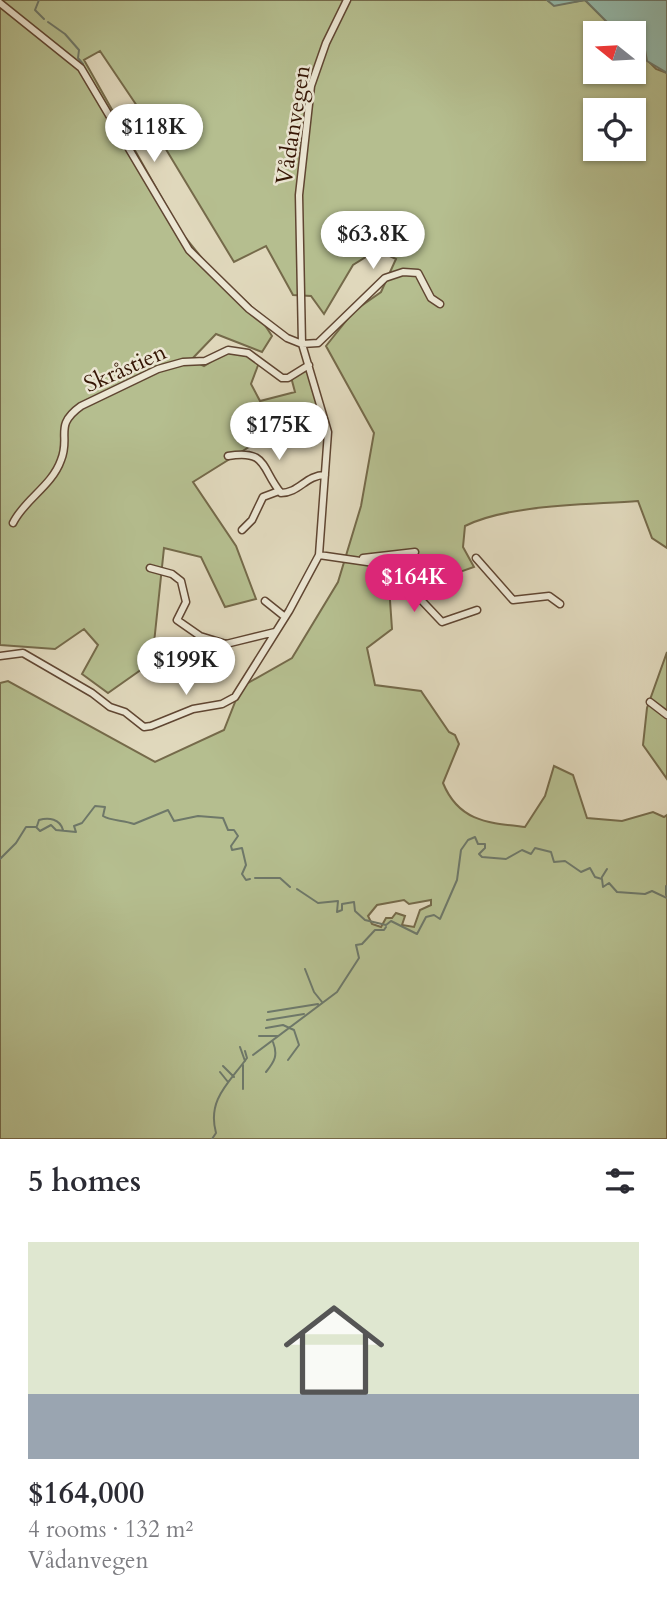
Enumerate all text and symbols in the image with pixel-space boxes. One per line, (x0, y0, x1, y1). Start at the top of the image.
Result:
north arrow (583, 21, 646, 84)
map controls (583, 21, 646, 161)
street label: Vådanvegen (268, 63, 318, 187)
button: locate (583, 98, 646, 161)
pin: $118K (105, 104, 203, 164)
text: $118K (121, 111, 187, 142)
pin: $63.8K (316, 212, 430, 271)
text: $63.8K (337, 218, 409, 249)
street label: Skråstien (79, 336, 171, 400)
pin: $175K (230, 402, 328, 462)
text: $175K (246, 409, 312, 440)
pin: $164K (365, 554, 463, 614)
text: $164K (381, 561, 447, 592)
pin: $199K (137, 638, 235, 697)
text: $199K (153, 644, 219, 675)
text: 5 homes (28, 1161, 141, 1202)
icon: filters (601, 1162, 639, 1200)
icon: home (271, 1287, 397, 1413)
text: $164,000 (28, 1473, 144, 1514)
text: 4 rooms · 132 m² (28, 1514, 193, 1545)
text: Vådanvegen (28, 1545, 149, 1576)

